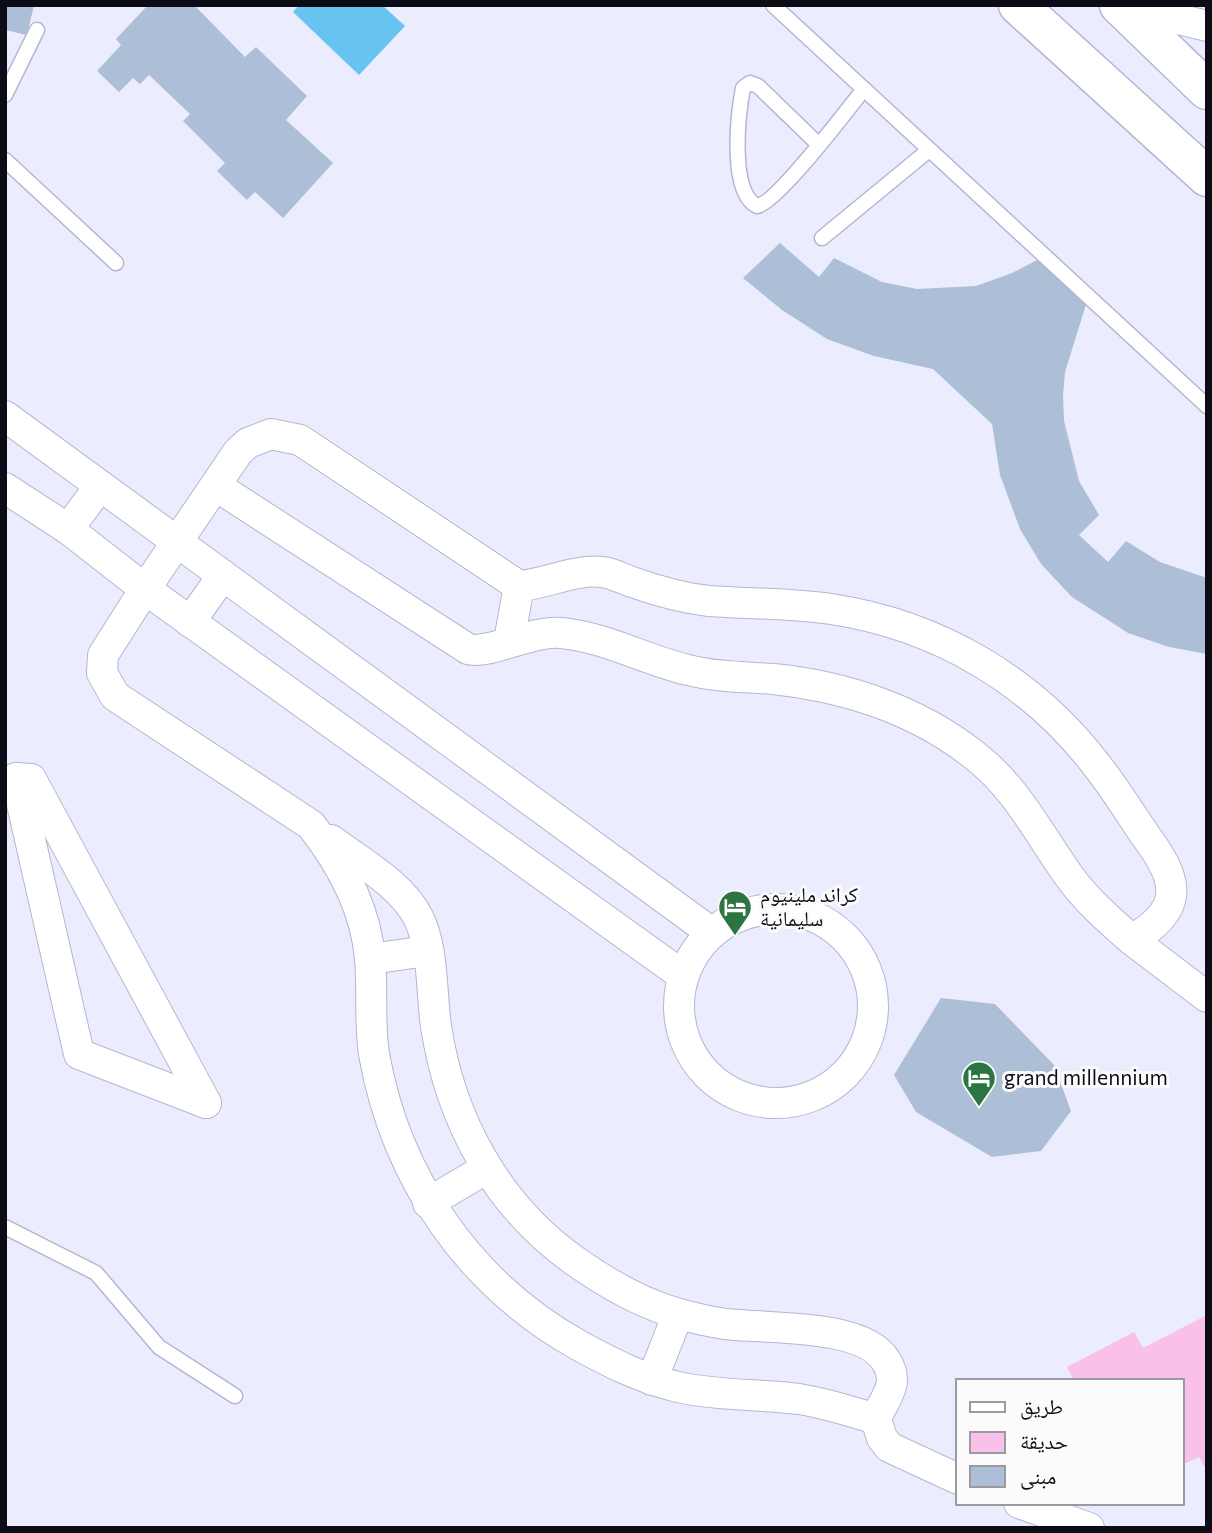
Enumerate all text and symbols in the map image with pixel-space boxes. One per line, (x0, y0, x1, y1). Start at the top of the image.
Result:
place label: كراند ملينيوم سليمانية (760, 881, 858, 930)
hotel icon: كراند ملينيوم سليمانية (716, 888, 754, 937)
hotel icon: grand millennium (960, 1059, 998, 1108)
place label: grand millennium (1004, 1064, 1168, 1089)
legend (956, 1379, 1184, 1505)
text: طريق (1020, 1393, 1063, 1420)
text: حديقة (1020, 1428, 1068, 1453)
text: مبنى (1020, 1463, 1056, 1490)

